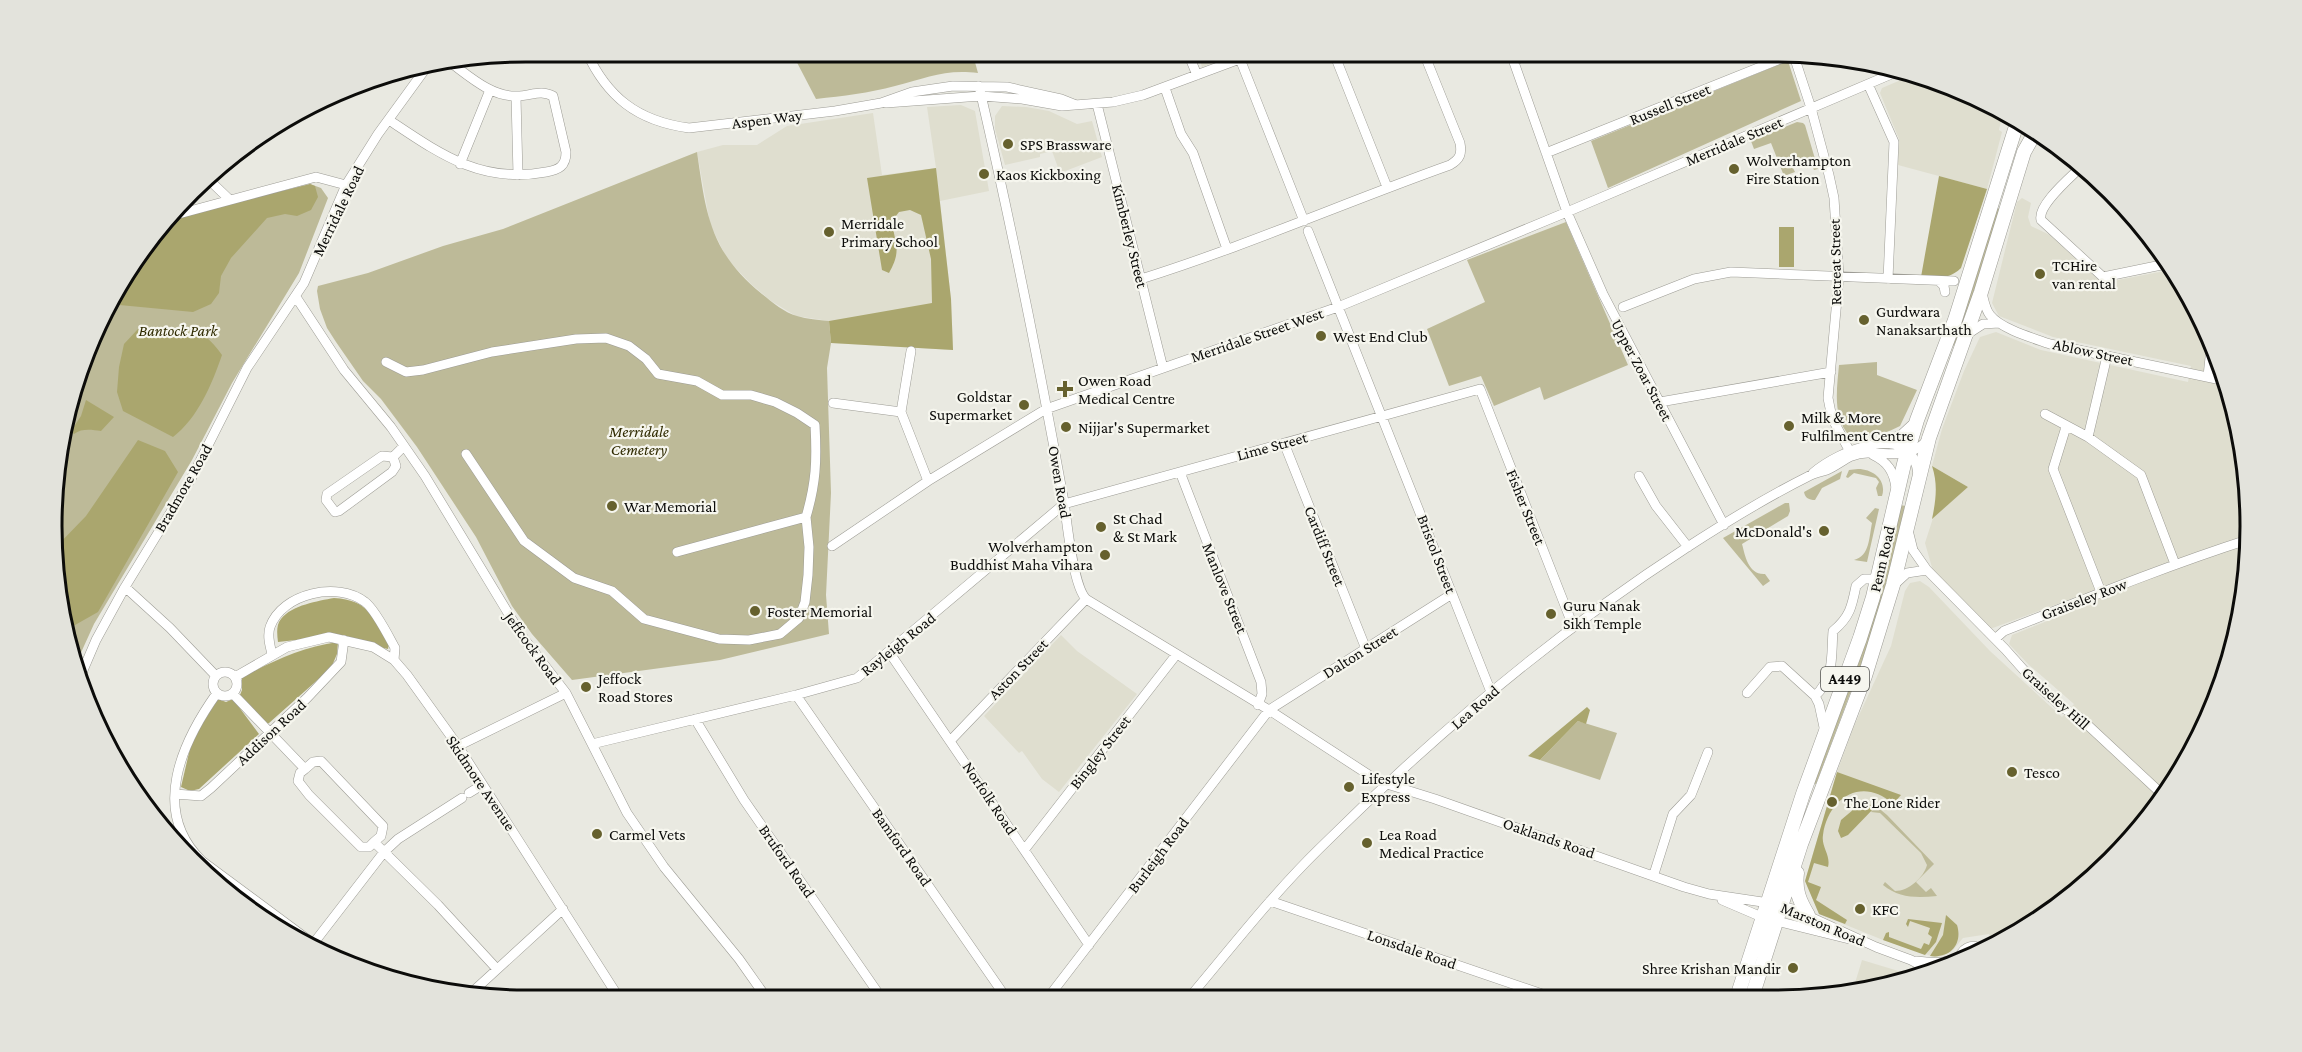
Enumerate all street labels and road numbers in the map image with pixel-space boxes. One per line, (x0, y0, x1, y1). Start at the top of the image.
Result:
street label: Russell Street (1627, 80, 1714, 128)
street label: Aspen Way (731, 106, 804, 133)
street label: Merridale Street (1683, 113, 1786, 169)
street label: Merridale Road (309, 163, 367, 259)
street label: Kimberley Street (1108, 182, 1151, 290)
street label: Retreat Street (1826, 218, 1844, 305)
street label: Merridale Street West (1188, 304, 1326, 366)
street label: Upper Zoar Street (1607, 316, 1676, 425)
street label: Ablow Street (2051, 335, 2135, 369)
street label: Lime Street (1235, 428, 1310, 464)
street label: Bradmore Road (151, 441, 215, 535)
street label: Owen Road (1045, 444, 1075, 520)
street label: Fisher Street (1503, 467, 1549, 548)
street label: Cardiff Street (1301, 504, 1349, 589)
street label: Bristol Street (1414, 512, 1460, 596)
street label: Penn Road (1866, 524, 1898, 594)
street label: Manlove Street (1199, 540, 1251, 636)
street label: Graiseley Row (2039, 575, 2130, 624)
street label: Jeffcock Road (499, 607, 565, 689)
street label: Rayleigh Road (857, 609, 940, 680)
street label: Dalton Street (1320, 622, 1401, 682)
street label: Aston Street (985, 635, 1052, 703)
street label: Graiseley Hill (2018, 663, 2093, 734)
road number: A449 (1821, 667, 1869, 691)
street label: Lea Road (1448, 681, 1503, 732)
street label: Addison Road (233, 695, 310, 768)
street label: Bingley Street (1066, 711, 1135, 793)
street label: Skidmore Avenue (443, 732, 519, 834)
street label: Norfolk Road (959, 758, 1021, 838)
street label: Bamford Road (869, 805, 935, 890)
street label: Burleigh Road (1124, 813, 1193, 897)
street label: Oaklands Road (1501, 814, 1598, 862)
street label: Bruford Road (756, 821, 819, 901)
street label: Marston Road (1778, 899, 1868, 950)
street label: Lonsdale Road (1365, 926, 1459, 972)

